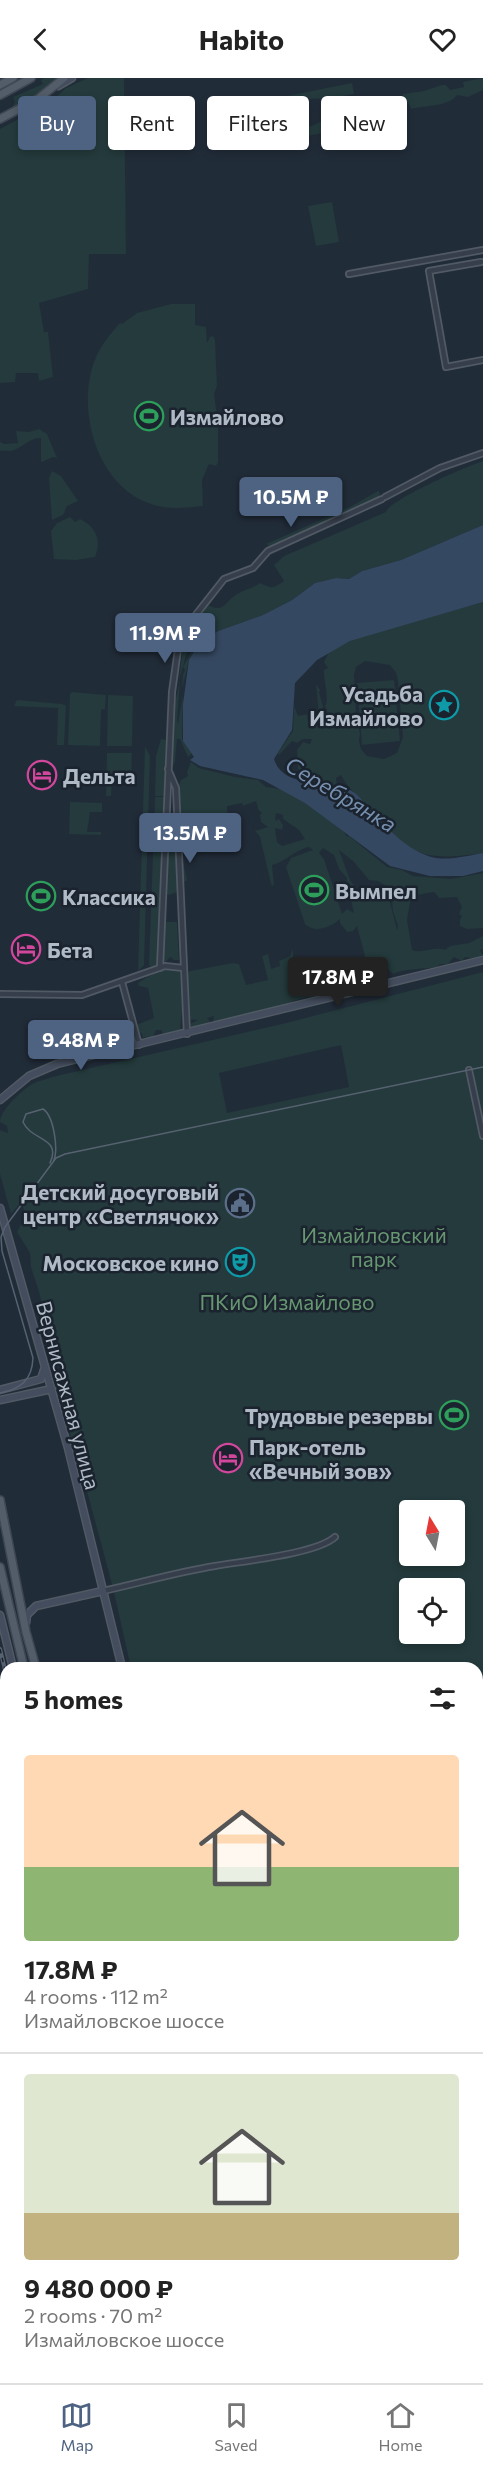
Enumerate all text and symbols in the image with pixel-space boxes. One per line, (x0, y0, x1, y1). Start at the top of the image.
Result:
icon: back (24, 23, 57, 56)
text: Habito (199, 23, 284, 56)
icon: heart (426, 23, 459, 56)
chip: Buy (18, 96, 96, 150)
chip: Rent (108, 96, 195, 150)
chip: Filters (207, 96, 309, 150)
chip: New (321, 96, 407, 150)
sports icon: Измайлово (133, 400, 165, 432)
place label: Измайлово (170, 404, 284, 429)
pin: 10.5M ₽ (236, 477, 346, 528)
text: 10.5M ₽ (253, 484, 329, 508)
pin: 11.9M ₽ (110, 613, 220, 664)
text: 11.9M ₽ (129, 620, 201, 644)
place label: Усадьба Измайлово (309, 681, 423, 730)
place icon: Усадьба Измайлово (428, 689, 460, 721)
water label: Серебрянка (281, 750, 401, 838)
hotel icon: Дельта (26, 759, 58, 791)
place label: Дельта (63, 763, 136, 788)
pin: 13.5M ₽ (135, 813, 245, 864)
text: 13.5M ₽ (153, 820, 227, 844)
sports icon: Вымпел (298, 874, 330, 906)
place label: Вымпел (335, 878, 417, 903)
sports icon: Классика (25, 880, 57, 912)
place label: Классика (62, 884, 156, 909)
hotel icon: Бета (10, 933, 42, 965)
place label: Бета (47, 937, 93, 962)
pin: 17.8M ₽ (283, 957, 393, 1008)
text: 17.8M ₽ (302, 964, 374, 988)
pin: 9.48M ₽ (26, 1020, 136, 1071)
text: 9.48M ₽ (42, 1027, 120, 1051)
place label: Детский досуговый центр «Светлячок» (21, 1179, 219, 1228)
public building icon: Детский досуговый центр «Светлячок» (224, 1187, 256, 1219)
park label: Измайловский парк (301, 1222, 447, 1271)
theatre icon: Московское кино (224, 1246, 256, 1278)
place label: Московское кино (43, 1250, 219, 1275)
park label: ПКиО Измайлово (199, 1289, 375, 1314)
street label: Вернисажная улица (32, 1298, 106, 1492)
sports icon: Трудовые резервы (438, 1399, 470, 1431)
place label: Трудовые резервы (245, 1403, 433, 1428)
place label: Парк-отель «Вечный зов» (249, 1434, 392, 1483)
hotel icon: Парк-отель «Вечный зов» (212, 1442, 244, 1474)
north arrow (399, 1500, 465, 1566)
map controls (399, 1500, 465, 1644)
button: locate (399, 1578, 465, 1644)
icon: filters (426, 1682, 459, 1715)
text: 5 homes (24, 1683, 123, 1714)
icon: home (188, 1794, 296, 1902)
text: 17.8M ₽ (24, 1953, 118, 1984)
text: 4 rooms · 112 m² (24, 1984, 168, 2008)
text: Измайловское шоссе (24, 2008, 224, 2032)
icon: home (188, 2113, 296, 2221)
text: 9 480 000 ₽ (24, 2272, 173, 2303)
text: 2 rooms · 70 m² (24, 2303, 162, 2327)
text: Измайловское шоссе (24, 2327, 224, 2351)
tab: Map (60, 2399, 93, 2454)
tab: Saved (214, 2399, 258, 2454)
tab: Home (379, 2399, 423, 2454)

